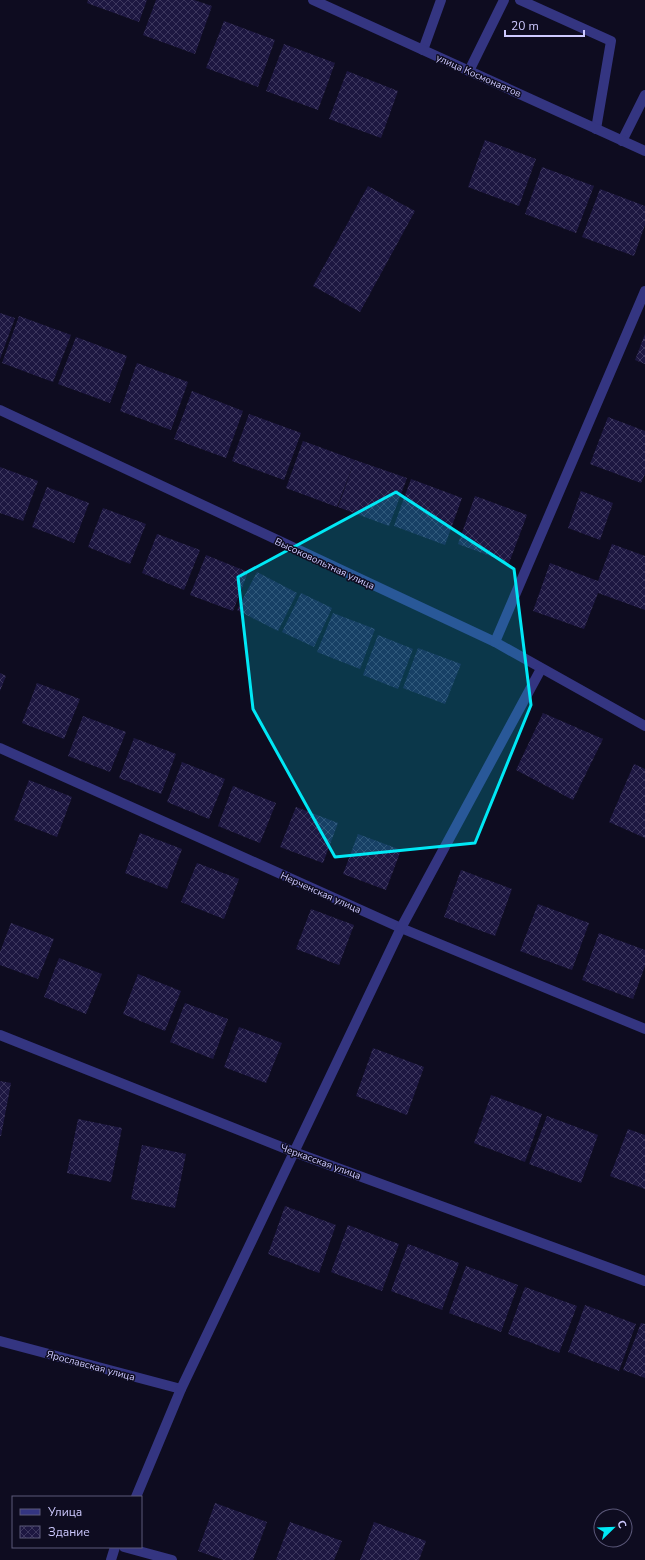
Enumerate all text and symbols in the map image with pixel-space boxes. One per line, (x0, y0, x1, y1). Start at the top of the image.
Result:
scale bar (505, 12, 584, 38)
text: 20 m (511, 18, 539, 34)
street label: улица Космонавтов (434, 51, 524, 101)
street label: Высоковольтная улица (272, 535, 377, 593)
street label: Нерченская улица (278, 869, 363, 917)
street label: Черкасская улица (278, 1141, 363, 1183)
street label: Ярославская улица (45, 1347, 136, 1384)
legend (12, 1496, 142, 1548)
text: Улица (47, 1504, 82, 1520)
north arrow (593, 1508, 633, 1548)
text: С (613, 1518, 630, 1531)
text: Здание (48, 1524, 90, 1540)

